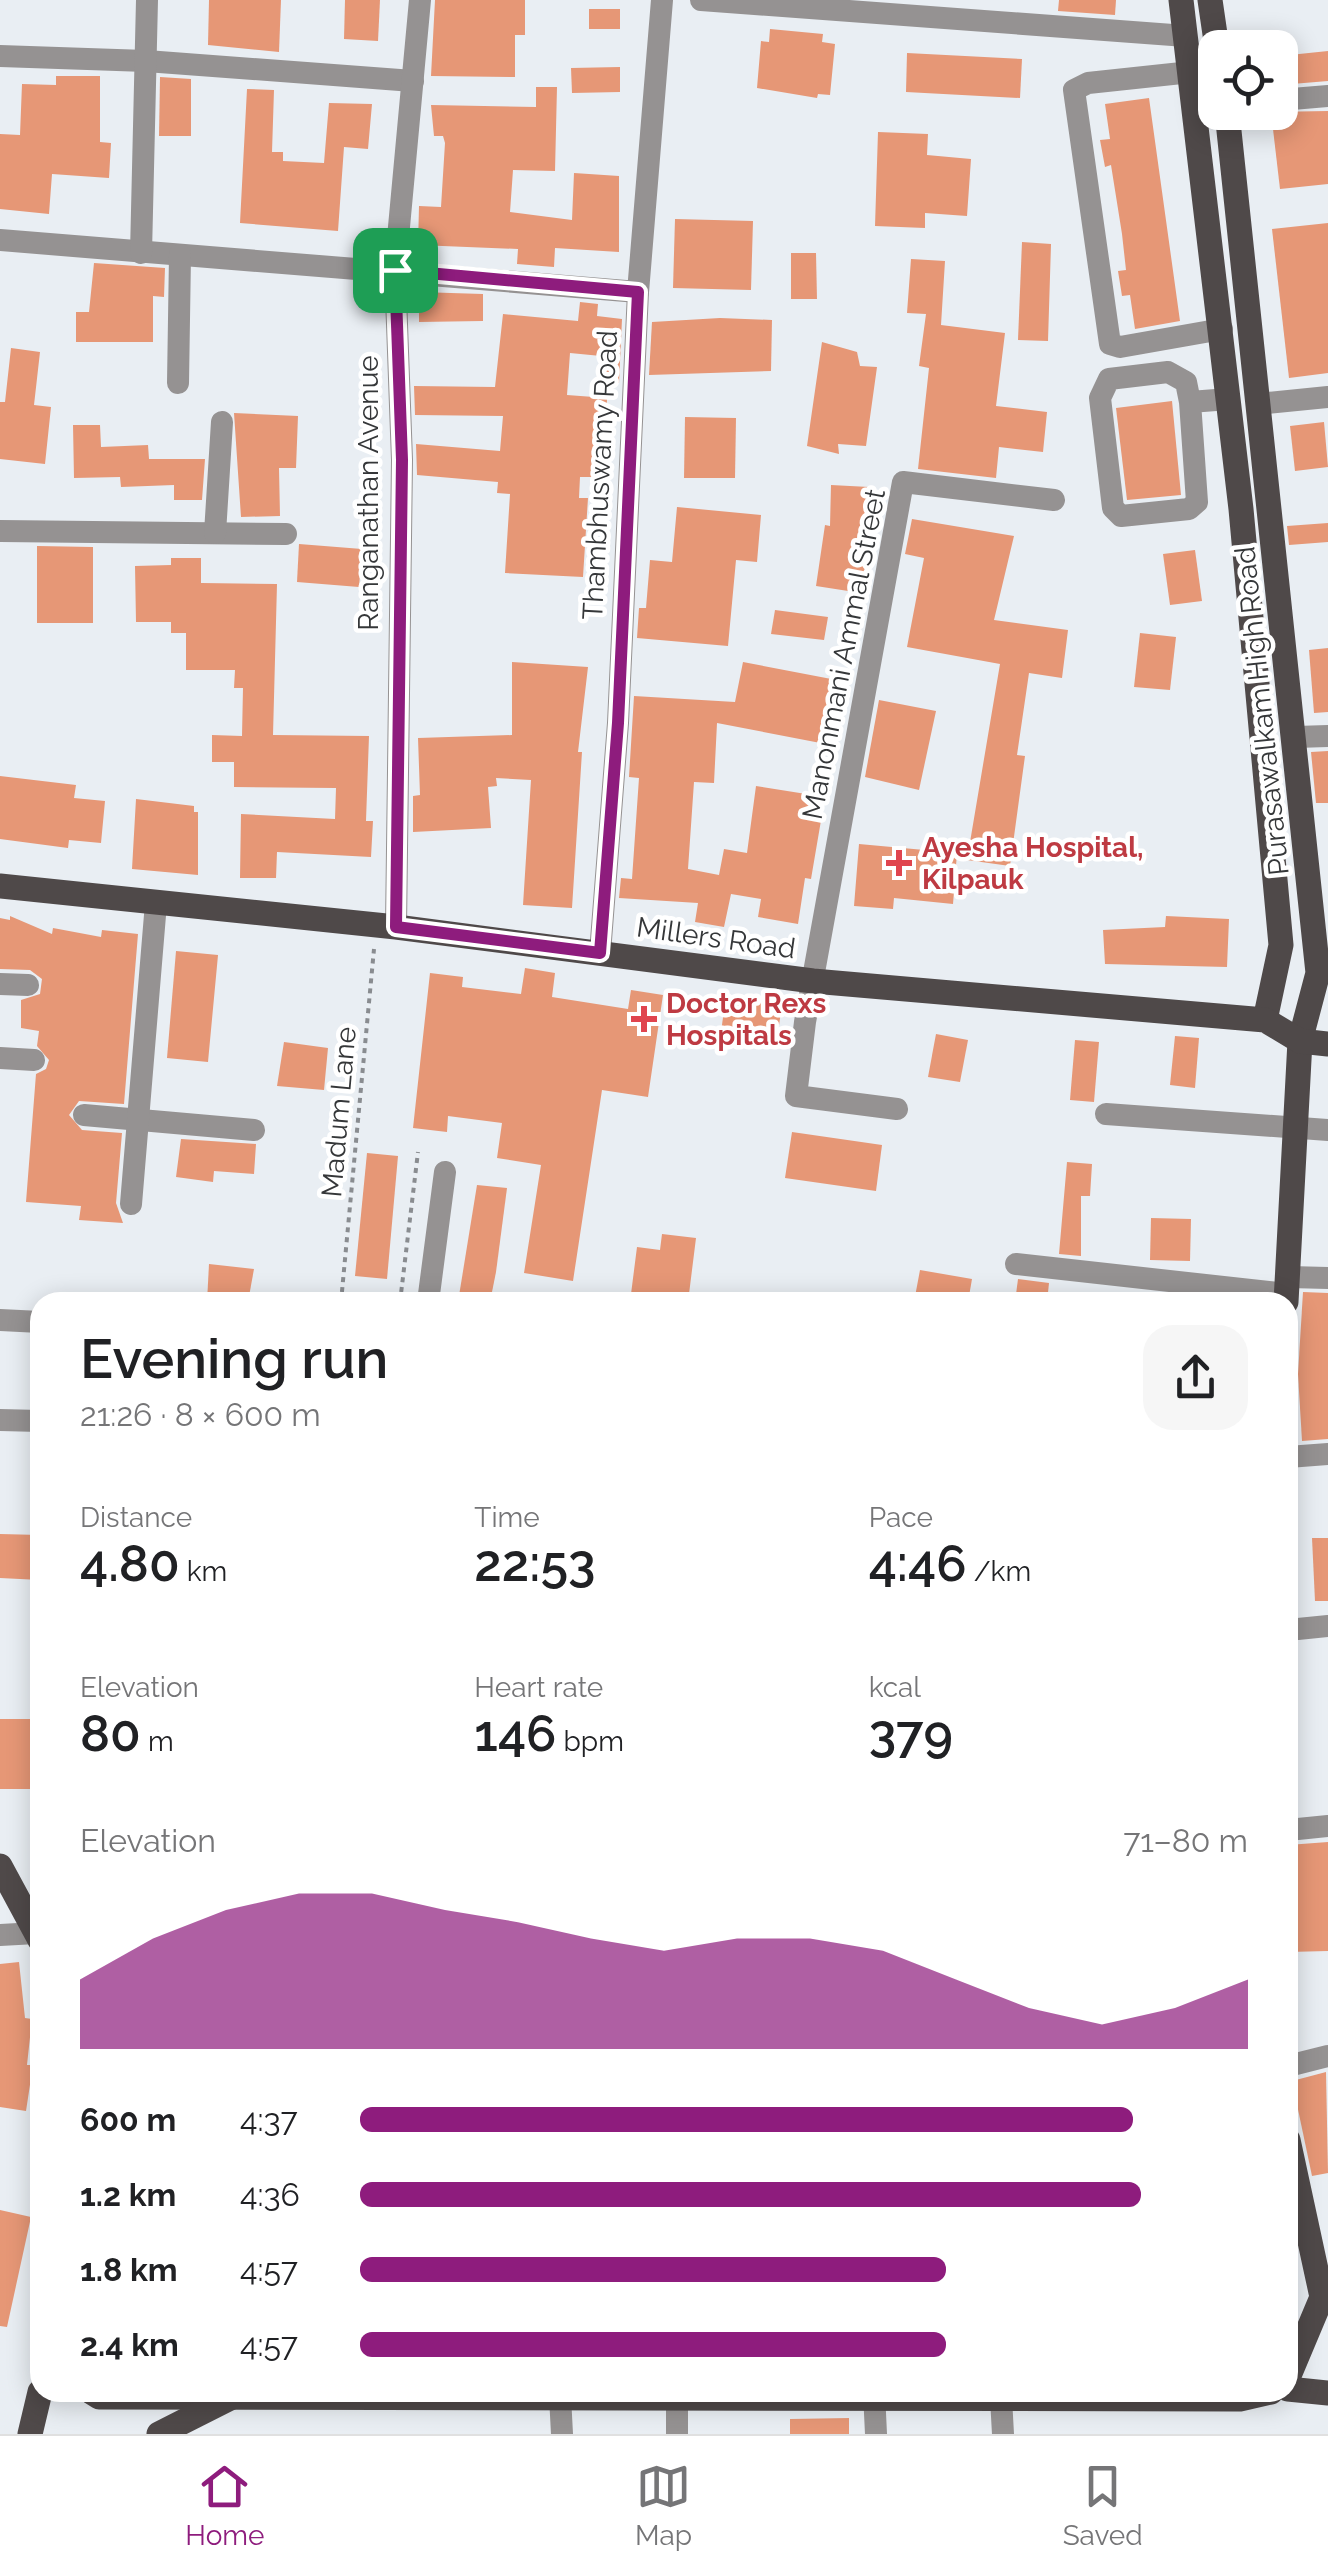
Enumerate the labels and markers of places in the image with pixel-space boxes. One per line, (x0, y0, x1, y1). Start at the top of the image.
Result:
pin (353, 228, 438, 313)
place label: Ayesha Hospital, Kilpauk (922, 831, 1144, 896)
marker: Ayesha Hospital, Kilpauk (886, 850, 912, 876)
place label: Doctor Rexs Hospitals (666, 987, 826, 1052)
marker: Doctor Rexs Hospitals (631, 1006, 657, 1032)

